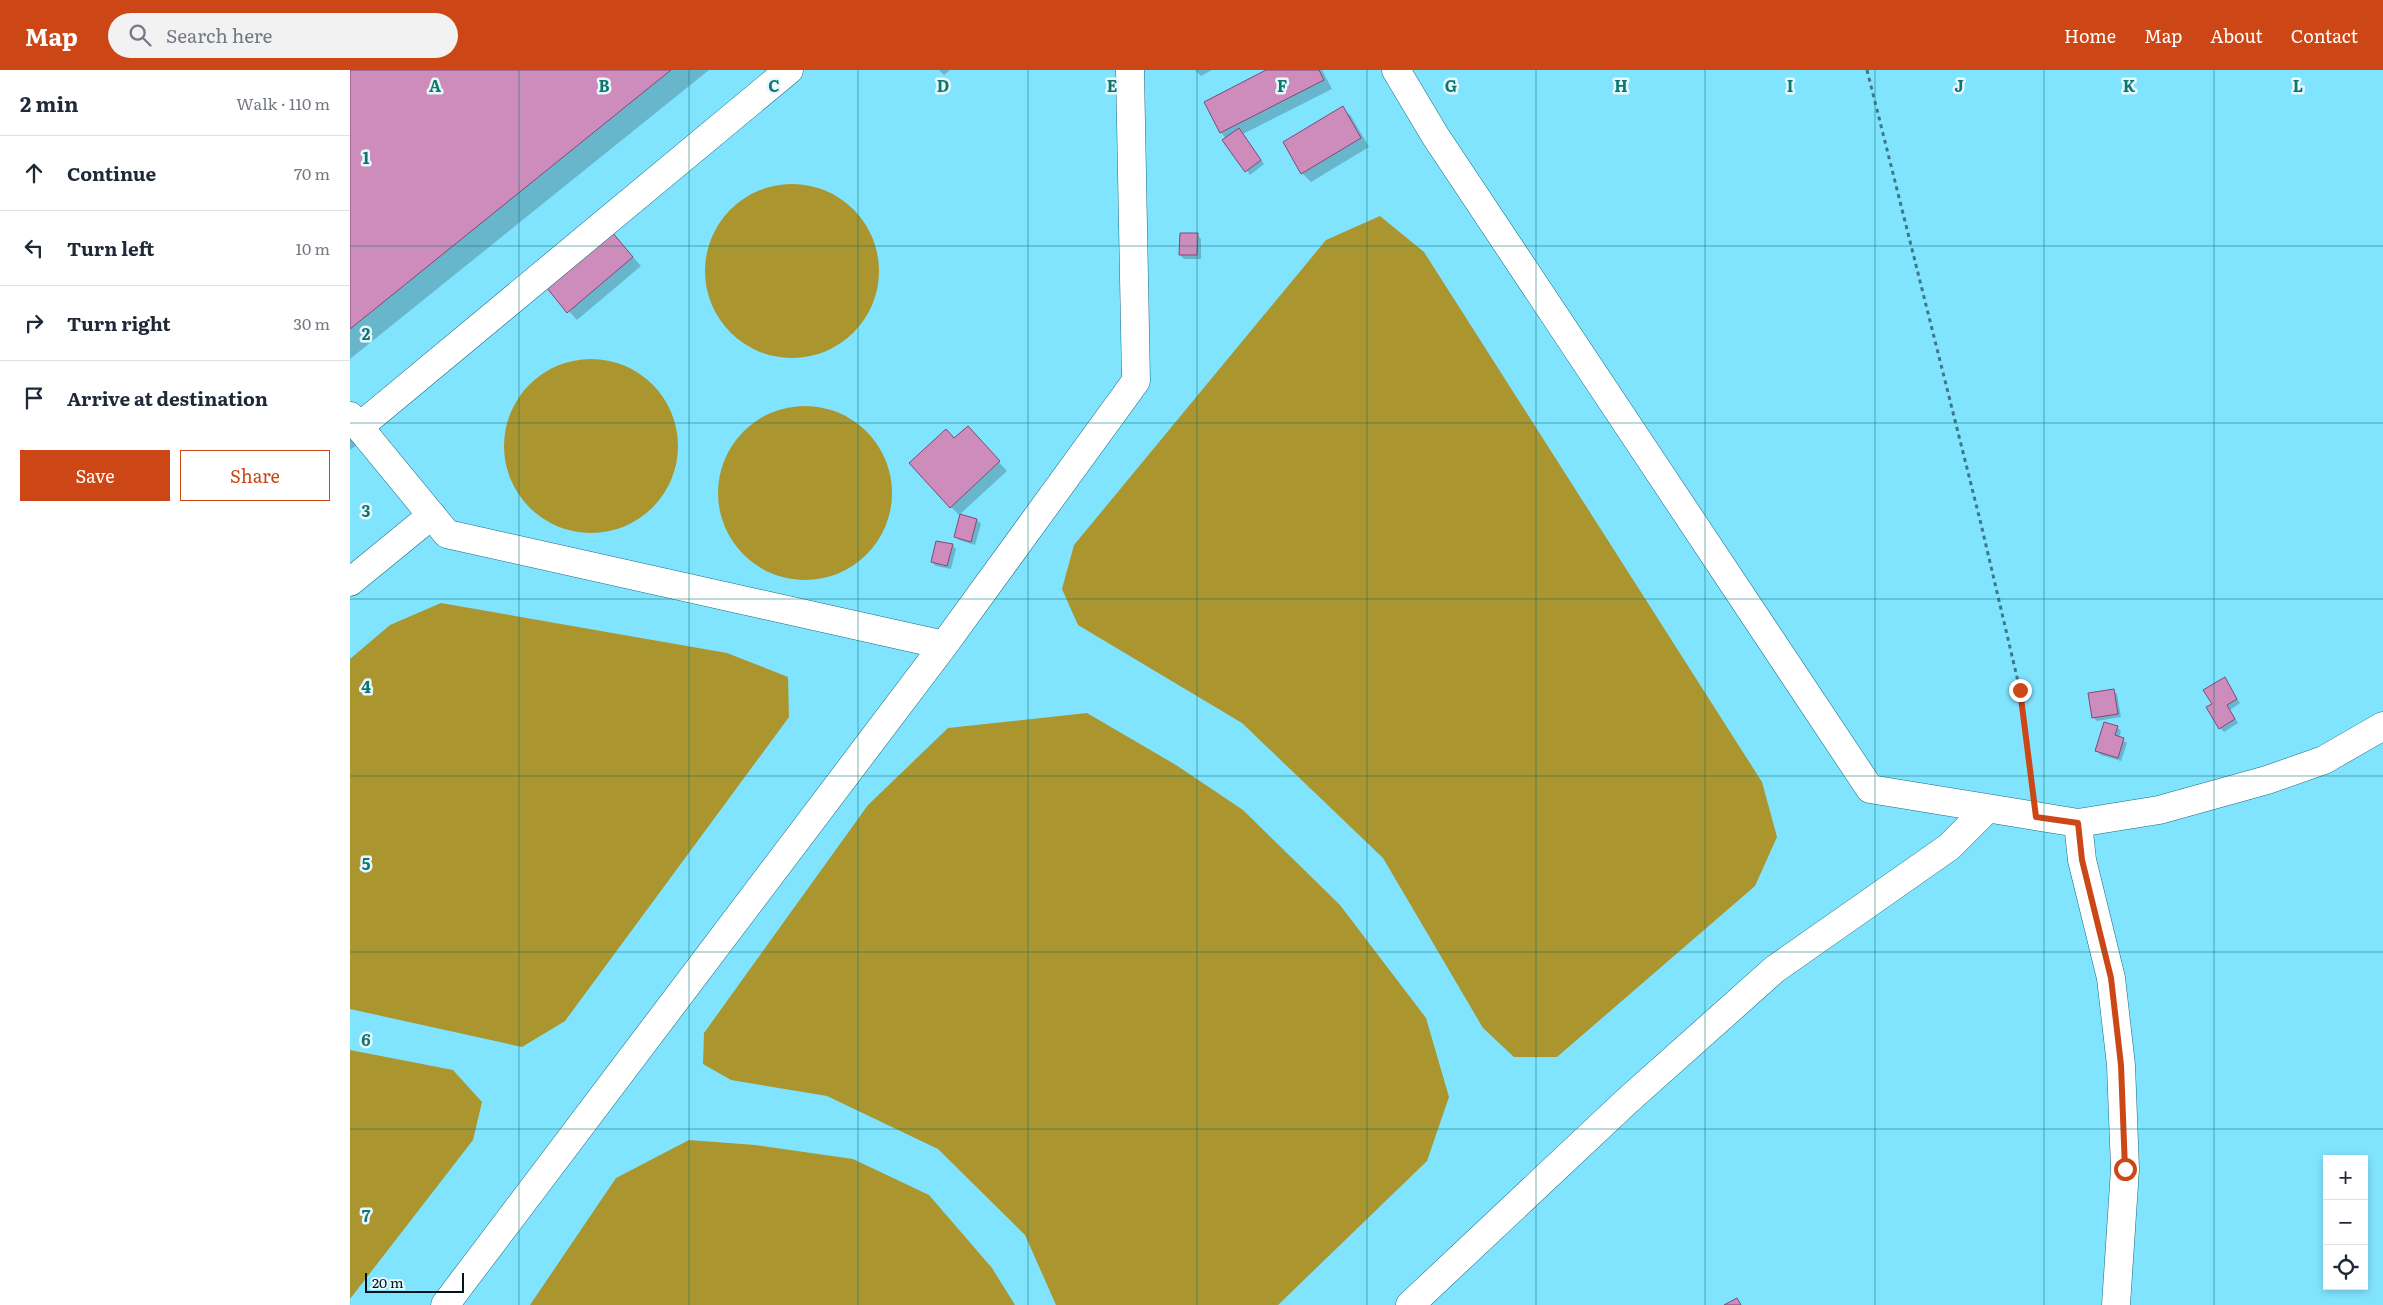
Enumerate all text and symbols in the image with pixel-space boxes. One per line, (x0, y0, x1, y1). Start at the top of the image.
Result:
search box (108, 13, 458, 58)
text: Map (25, 18, 78, 53)
icon: search (126, 21, 154, 49)
text: Search here (166, 21, 272, 49)
text: Home (2064, 22, 2116, 49)
text: Map (2144, 22, 2182, 49)
text: About (2210, 22, 2263, 49)
text: Contact (2291, 22, 2358, 49)
text: A (429, 73, 441, 97)
text: B (598, 73, 610, 97)
text: C (768, 73, 780, 97)
text: D (937, 73, 949, 97)
text: E (1107, 73, 1118, 97)
text: F (1277, 73, 1287, 97)
text: G (1445, 73, 1457, 97)
text: H (1614, 73, 1628, 97)
text: I (1787, 73, 1793, 97)
text: J (1954, 73, 1964, 97)
text: K (2123, 73, 2136, 97)
text: L (2293, 73, 2303, 97)
text: 2 min (20, 87, 79, 118)
text: Walk · 110 m (236, 91, 330, 115)
text: 1 (363, 145, 370, 169)
icon: ahead (20, 159, 48, 187)
text: Continue (67, 159, 156, 187)
text: 70 m (294, 161, 330, 185)
icon: left (20, 234, 48, 262)
text: Turn left (67, 234, 154, 262)
text: 10 m (296, 236, 330, 260)
icon: right (20, 309, 48, 337)
text: Turn right (67, 309, 171, 337)
text: 30 m (293, 311, 330, 335)
text: 2 (362, 321, 371, 345)
icon: arrive (20, 384, 48, 412)
text: Arrive at destination (67, 384, 268, 412)
button: Save (20, 450, 170, 501)
button: Share (180, 450, 330, 501)
text: 3 (362, 498, 371, 522)
text: 4 (361, 674, 371, 698)
route end (2009, 679, 2032, 702)
text: 5 (362, 851, 371, 875)
text: 6 (361, 1027, 371, 1051)
map controls (2323, 1155, 2368, 1290)
button: + (2323, 1155, 2368, 1200)
route start (2114, 1158, 2137, 1181)
button: − (2323, 1200, 2368, 1245)
text: 7 (362, 1203, 371, 1227)
button: locate (2323, 1245, 2368, 1290)
scale bar (365, 1270, 464, 1293)
text: 20 m (372, 1272, 404, 1292)

